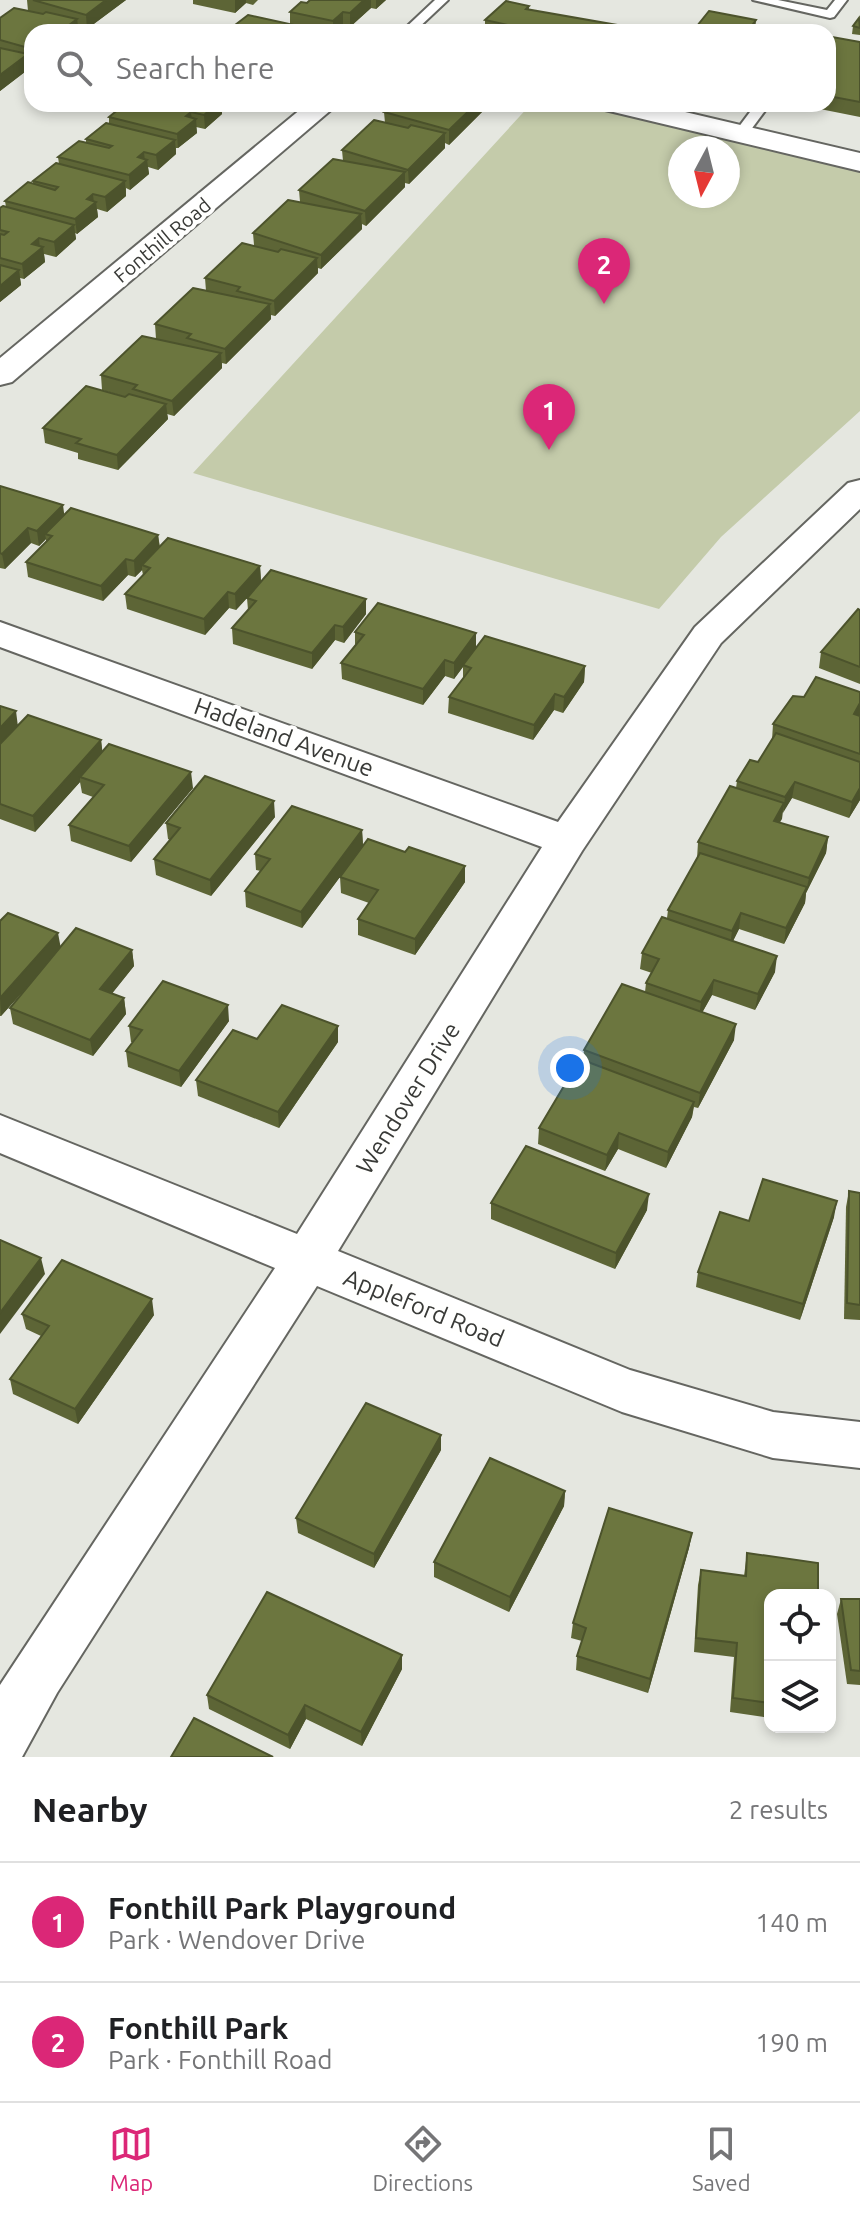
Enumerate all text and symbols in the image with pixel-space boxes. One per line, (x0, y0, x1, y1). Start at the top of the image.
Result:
search box (24, 24, 836, 112)
icon: search (52, 46, 96, 90)
text: Search here (116, 51, 275, 85)
north arrow (668, 136, 740, 208)
street label: Fonthill Road (109, 193, 215, 287)
pin: 2 (578, 238, 630, 304)
pin: 1 (523, 384, 575, 450)
street label: Hadeland Avenue (191, 692, 377, 782)
street label: Wendover Drive (351, 1017, 465, 1179)
your location (550, 1048, 590, 1088)
street label: Appleford Road (340, 1264, 508, 1352)
map controls (764, 1589, 836, 1733)
button: locate (764, 1589, 836, 1661)
button: layers (764, 1661, 836, 1733)
text: Nearby (32, 1790, 147, 1828)
text: 2 results (729, 1795, 828, 1824)
text: Fonthill Park Playground (108, 1891, 456, 1925)
text: 1 (51, 1908, 65, 1937)
text: 140 m (756, 1908, 828, 1937)
text: Park · Wendover Drive (108, 1925, 365, 1954)
text: Fonthill Park (108, 2011, 288, 2045)
text: 2 (51, 2028, 65, 2057)
text: 190 m (756, 2028, 828, 2057)
text: Park · Fonthill Road (108, 2045, 333, 2074)
tab: Map (109, 2122, 153, 2195)
tab: Directions (372, 2122, 473, 2195)
tab: Saved (692, 2122, 751, 2195)

